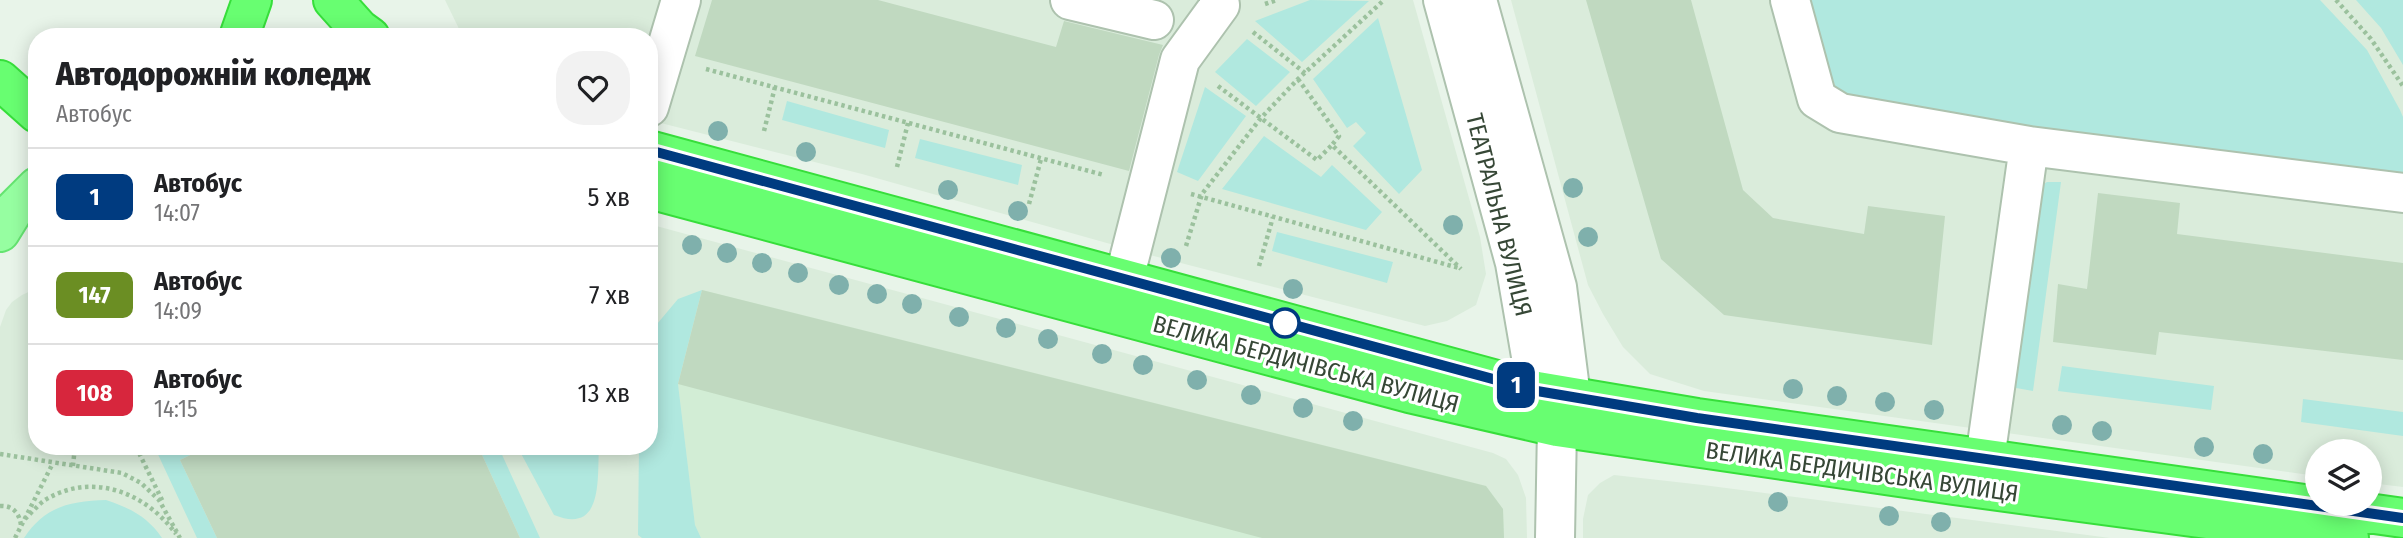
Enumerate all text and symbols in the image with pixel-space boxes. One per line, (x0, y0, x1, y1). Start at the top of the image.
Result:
button: heart (556, 51, 630, 125)
text: Автодорожній коледж (56, 54, 371, 94)
text: Автобус (56, 100, 132, 128)
street label: ТЕАТРАЛЬНА ВУЛИЦЯ (1460, 111, 1538, 319)
text: Автобус (154, 168, 242, 199)
text: 5 хв (587, 182, 630, 213)
text: 1 (89, 183, 100, 211)
text: 14:07 (154, 199, 200, 227)
text: Автобус (154, 266, 242, 297)
text: 7 хв (589, 280, 630, 311)
text: 147 (78, 281, 111, 309)
text: 14:09 (154, 297, 202, 325)
unlabelled marker (1270, 308, 1300, 338)
street label: ВЕЛИКА БЕРДИЧІВСЬКА ВУЛИЦЯ (1150, 310, 1462, 418)
line badge: 1 (1493, 362, 1539, 408)
text: Автобус (154, 364, 242, 395)
text: 1 (1511, 371, 1521, 399)
text: 13 хв (578, 378, 630, 409)
text: 108 (77, 379, 112, 407)
text: 14:15 (154, 395, 198, 423)
street label: ВЕЛИКА БЕРДИЧІВСЬКА ВУЛИЦЯ (1704, 436, 2020, 508)
map controls (2305, 439, 2382, 516)
button: layers (2305, 439, 2382, 516)

